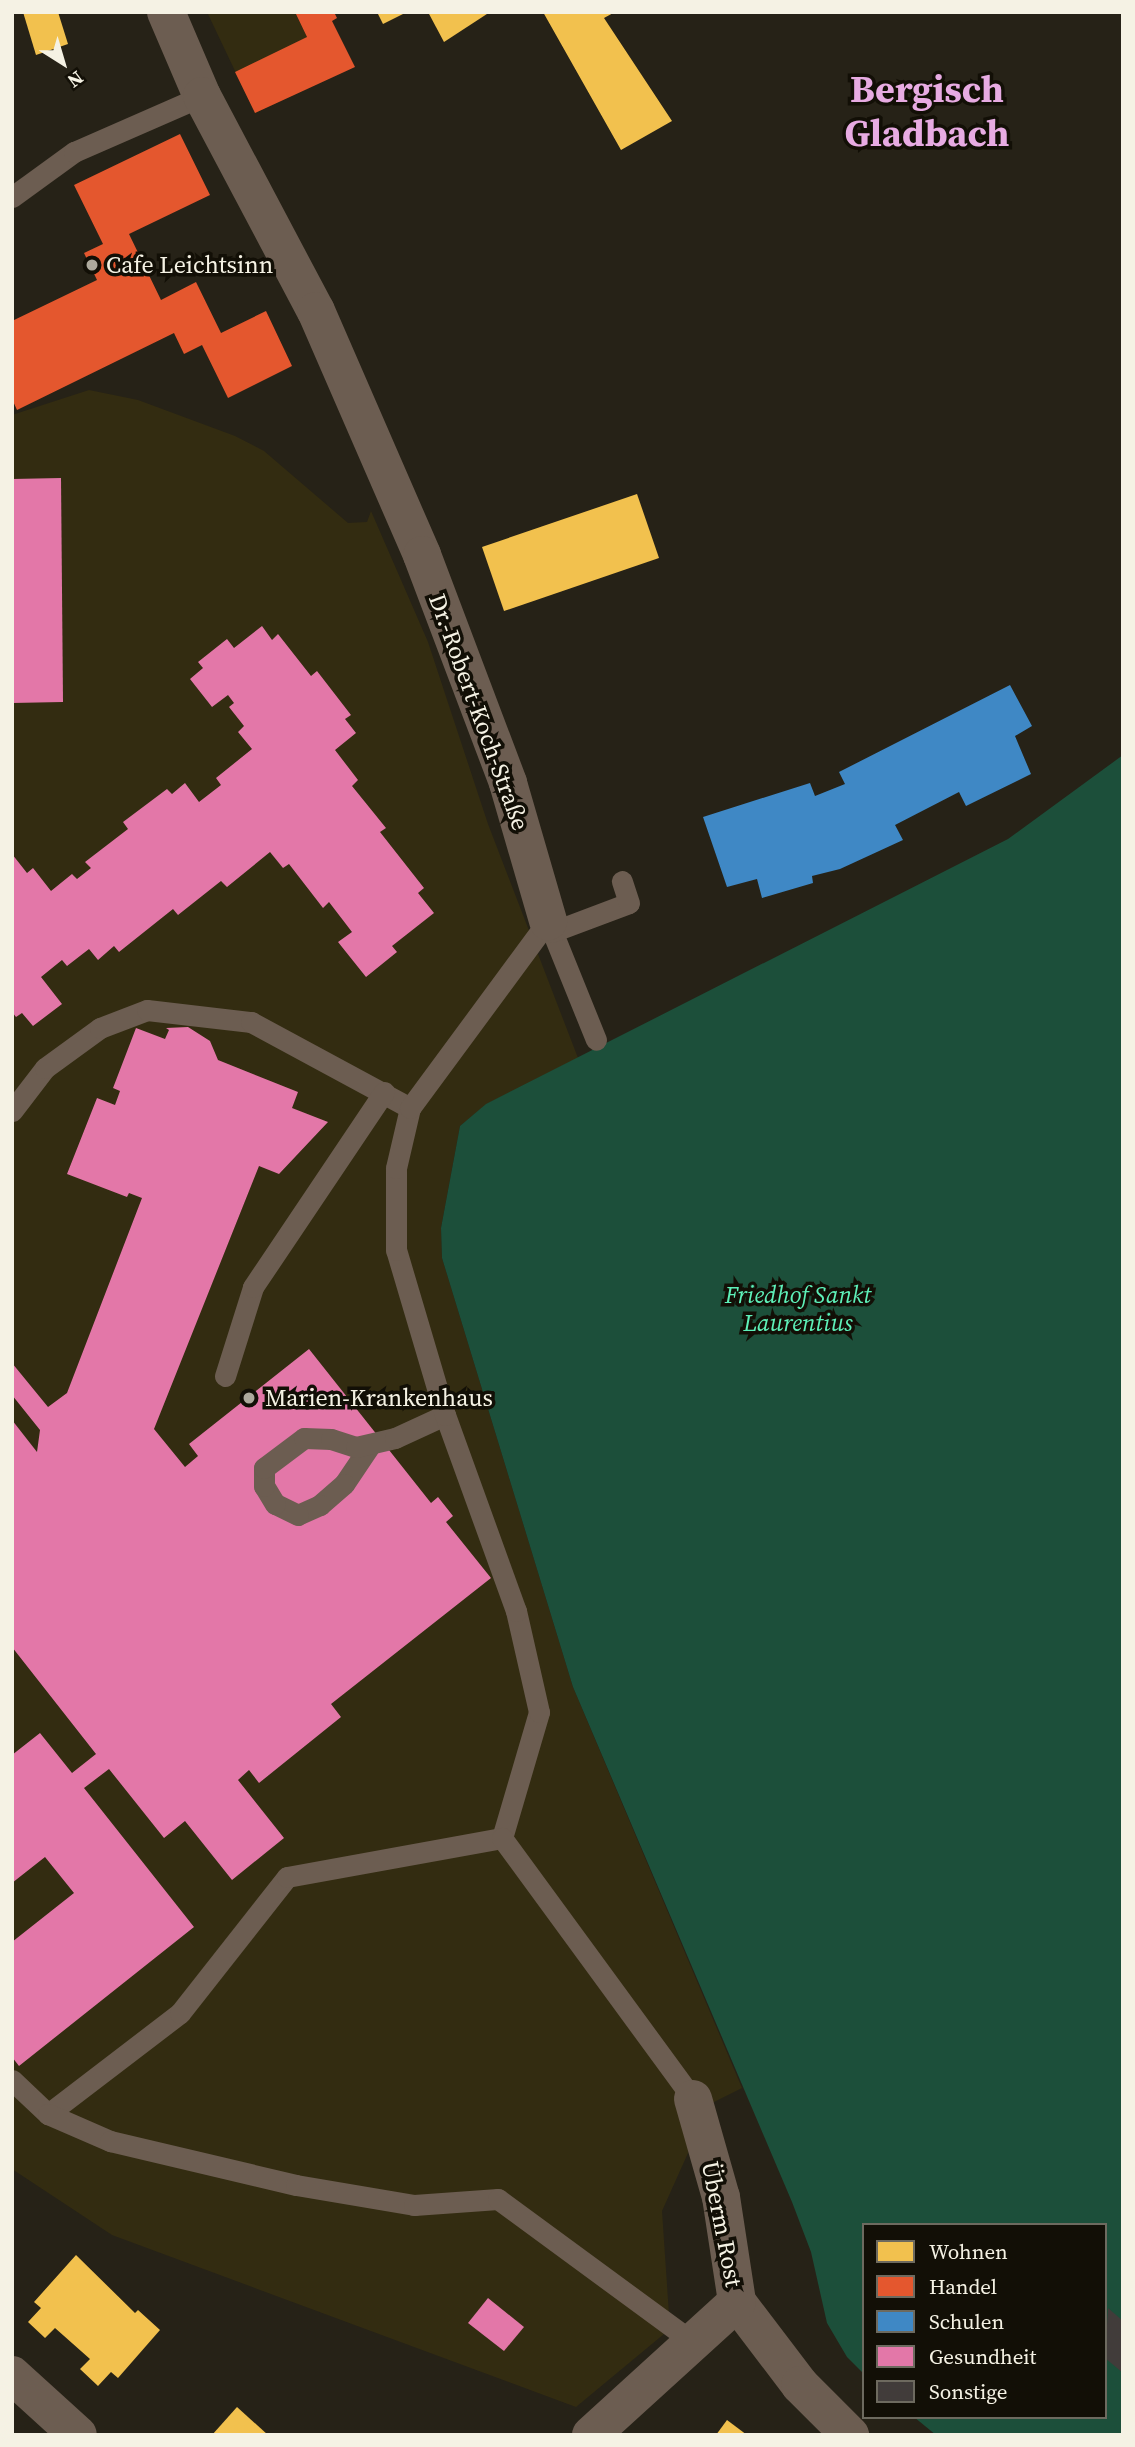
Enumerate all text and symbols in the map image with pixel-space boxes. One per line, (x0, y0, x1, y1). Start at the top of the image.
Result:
north arrow (28, 28, 98, 98)
text: N (62, 65, 89, 94)
district label: Bergisch Gladbach (844, 67, 1010, 156)
place label: Cafe Leichtsinn (106, 251, 273, 279)
marker: Cafe Leichtsinn (84, 257, 100, 273)
street label: Dr.-Robert-Koch-Straße (423, 590, 535, 834)
park label: Friedhof Sankt Laurentius (725, 1281, 871, 1337)
place label: Marien-Krankenhaus (265, 1384, 493, 1412)
marker: Marien-Krankenhaus (239, 1388, 259, 1408)
street label: Überm Rost (696, 2159, 748, 2289)
legend (862, 2223, 1107, 2419)
text: Wohnen (929, 2237, 1008, 2266)
text: Handel (929, 2272, 997, 2301)
text: Schulen (929, 2307, 1004, 2336)
text: Gesundheit (929, 2342, 1036, 2371)
text: Sonstige (929, 2377, 1008, 2406)

